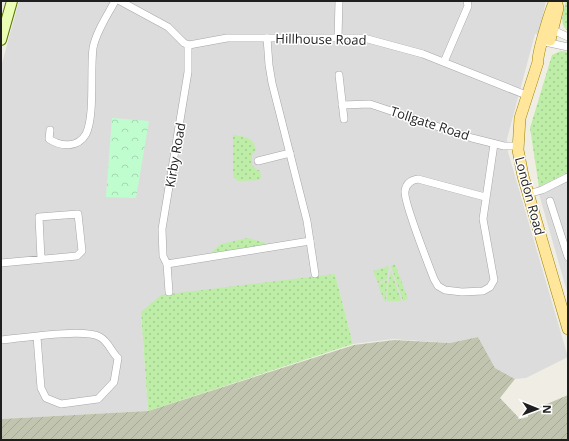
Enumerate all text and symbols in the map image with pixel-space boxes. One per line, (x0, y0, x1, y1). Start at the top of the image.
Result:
street label: Hillhouse Road (275, 29, 367, 49)
street label: Tollgate Road (388, 102, 472, 144)
street label: Kirby Road (160, 121, 190, 189)
street label: London Road (511, 155, 549, 237)
north arrow (517, 389, 557, 429)
text: N (540, 405, 555, 414)

